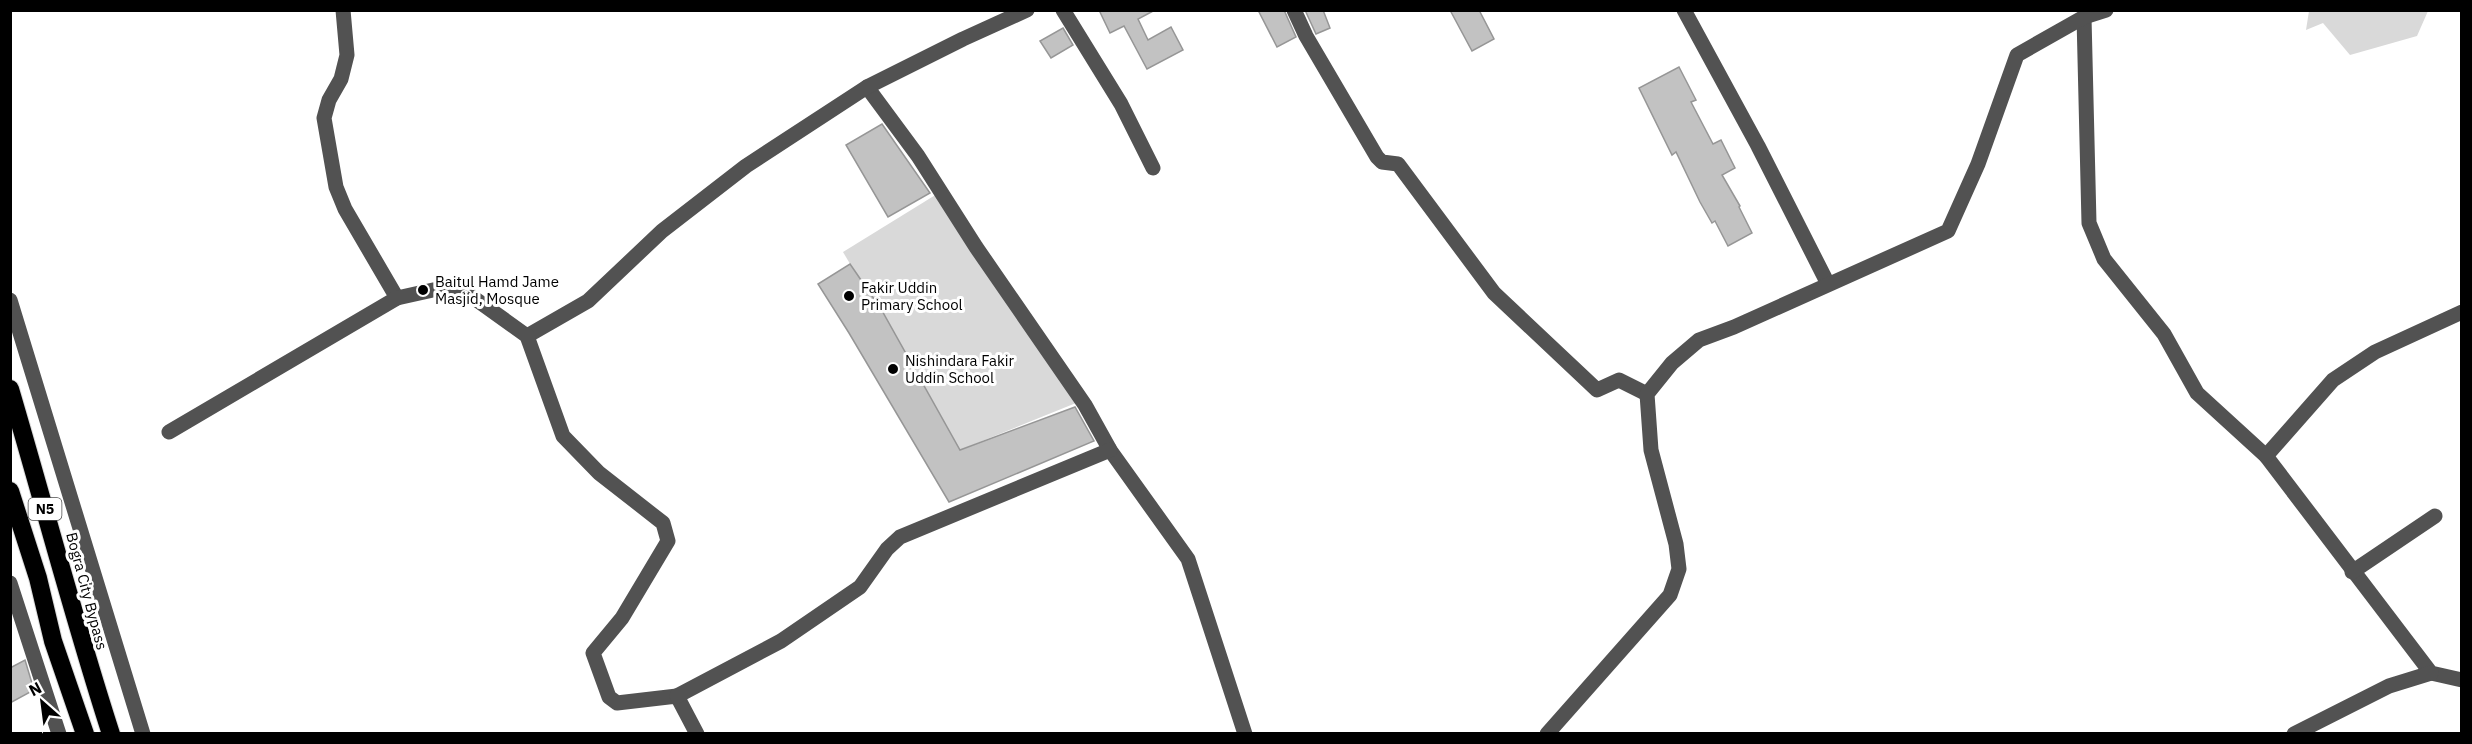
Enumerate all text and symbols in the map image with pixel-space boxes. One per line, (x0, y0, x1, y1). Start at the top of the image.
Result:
place label: Baitul Hamd Jame Masjid, Mosque (435, 272, 559, 308)
place label: Fakir Uddin Primary School (861, 278, 963, 314)
marker: Baitul Hamd Jame Masjid, Mosque (416, 283, 430, 297)
marker: Fakir Uddin Primary School (842, 289, 856, 303)
place label: Nishindara Fakir Uddin School (905, 351, 1015, 387)
marker: Nishindara Fakir Uddin School (886, 362, 900, 376)
road number: N5 (28, 498, 62, 520)
street label: Bogra City Bypass (62, 530, 112, 652)
north arrow (12, 672, 72, 732)
text: N (25, 677, 45, 700)

